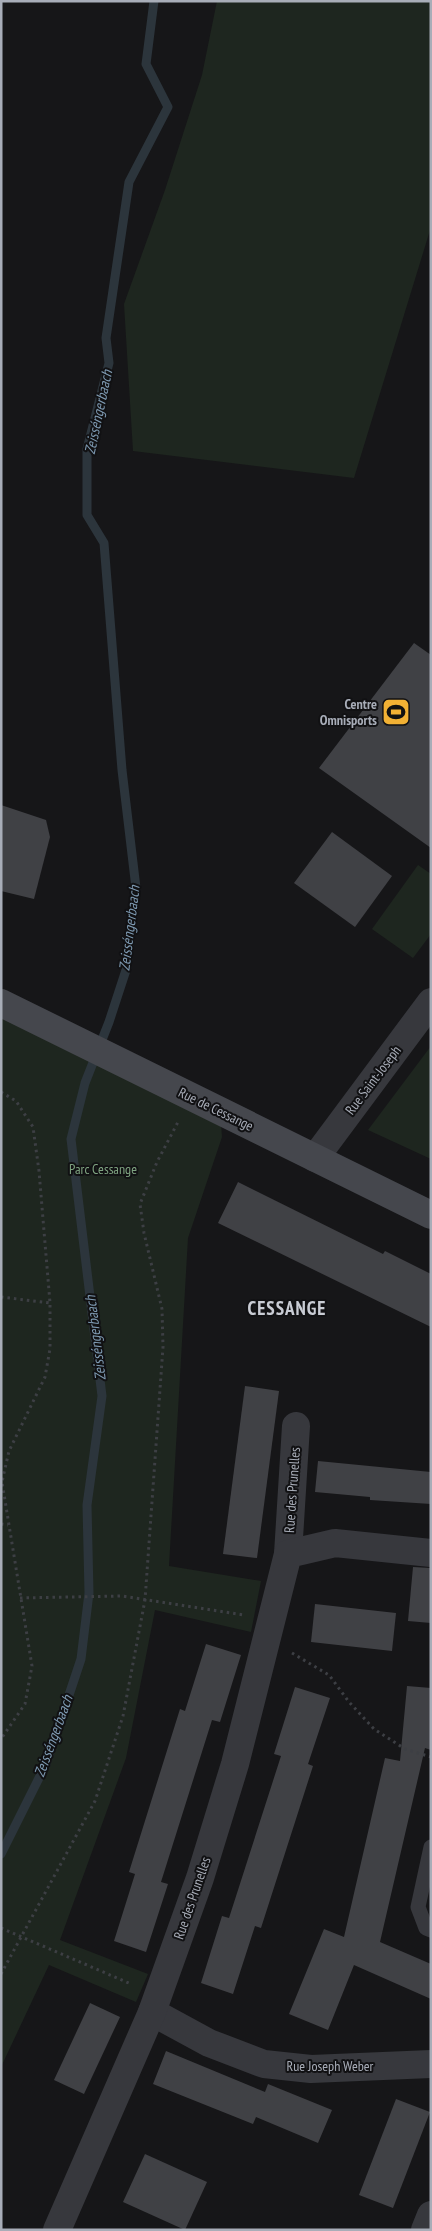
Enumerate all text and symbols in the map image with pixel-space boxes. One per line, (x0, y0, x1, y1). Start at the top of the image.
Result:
water label: Zeisséngerbaach (80, 367, 116, 456)
place label: Centre Omnisports (320, 695, 377, 729)
sports icon: Centre Omnisports (381, 697, 411, 727)
water label: Zeisséngerbaach (114, 883, 144, 972)
street label: Rue Saint-Joseph (341, 1042, 405, 1118)
street label: Rue de Cessange (176, 1083, 257, 1135)
park label: Parc Cessange (69, 1160, 137, 1178)
water label: Zeisséngerbaach (80, 1293, 110, 1382)
district label: CESSANGE (247, 1296, 327, 1320)
street label: Rue des Prunelles (280, 1446, 304, 1533)
water label: Zeisséngerbaach (29, 1691, 77, 1779)
street label: Rue des Prunelles (170, 1854, 215, 1942)
street label: Rue Joseph Weber (287, 2057, 374, 2075)

